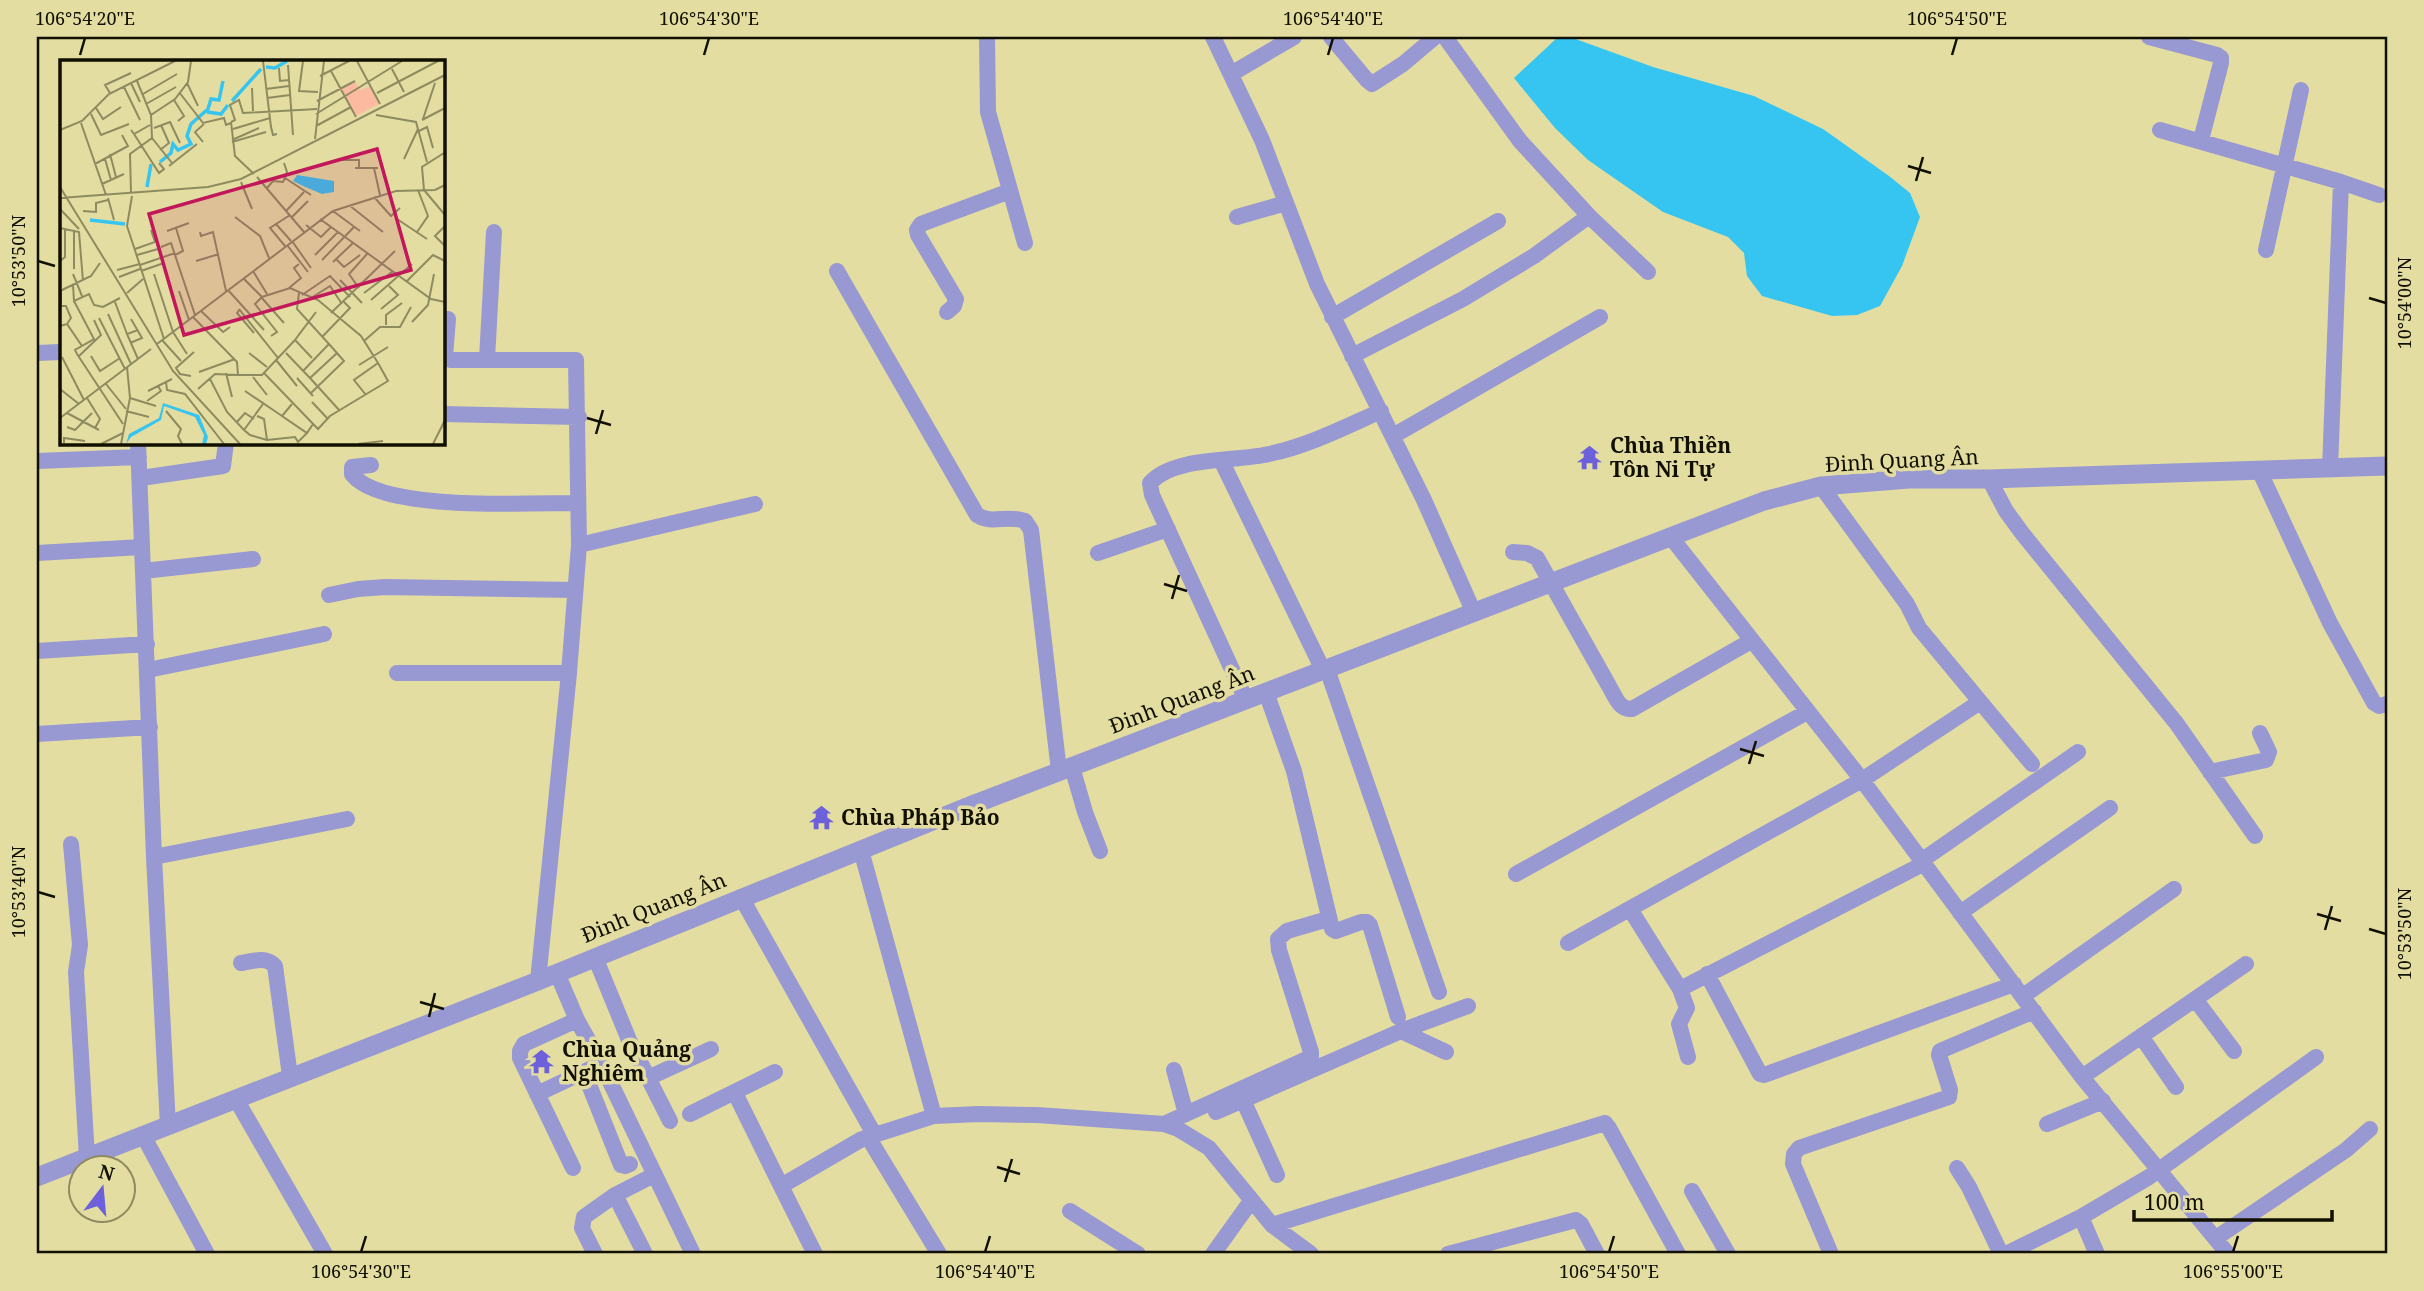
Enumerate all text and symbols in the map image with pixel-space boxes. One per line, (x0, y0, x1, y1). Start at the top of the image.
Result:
text: 106°54'20"E (35, 6, 135, 30)
text: 106°54'30"E (659, 6, 759, 30)
text: 106°54'40"E (1283, 6, 1383, 30)
text: 106°54'50"E (1907, 6, 2007, 30)
inset map (60, 60, 444, 444)
text: 10°53'50"N (6, 214, 30, 307)
text: 10°54'00"N (2392, 256, 2416, 349)
place label: Chùa Thiền Tôn Ni Tự (1610, 431, 1731, 483)
street label: Đinh Quang Ân (1824, 442, 1979, 478)
temple icon: Chùa Thiền Tôn Ni Tự (1576, 444, 1604, 472)
street label: Đinh Quang Ân (1105, 658, 1258, 740)
place label: Chùa Pháp Bảo (841, 803, 1000, 831)
temple icon: Chùa Pháp Bảo (807, 804, 835, 832)
text: 10°53'40"N (6, 845, 30, 938)
street label: Đinh Quang Ân (577, 865, 730, 949)
text: 10°53'50"N (2392, 887, 2416, 980)
place label: Chùa Quảng Nghiêm (562, 1035, 691, 1087)
temple icon: Chùa Quảng Nghiêm (528, 1048, 556, 1076)
north arrow (66, 1154, 136, 1224)
text: N (96, 1158, 117, 1187)
scale bar (2134, 1179, 2331, 1223)
text: 100 m (2144, 1188, 2205, 1216)
text: 106°54'30"E (311, 1259, 411, 1283)
text: 106°54'40"E (935, 1259, 1035, 1283)
text: 106°54'50"E (1559, 1259, 1659, 1283)
text: 106°55'00"E (2183, 1259, 2283, 1283)

